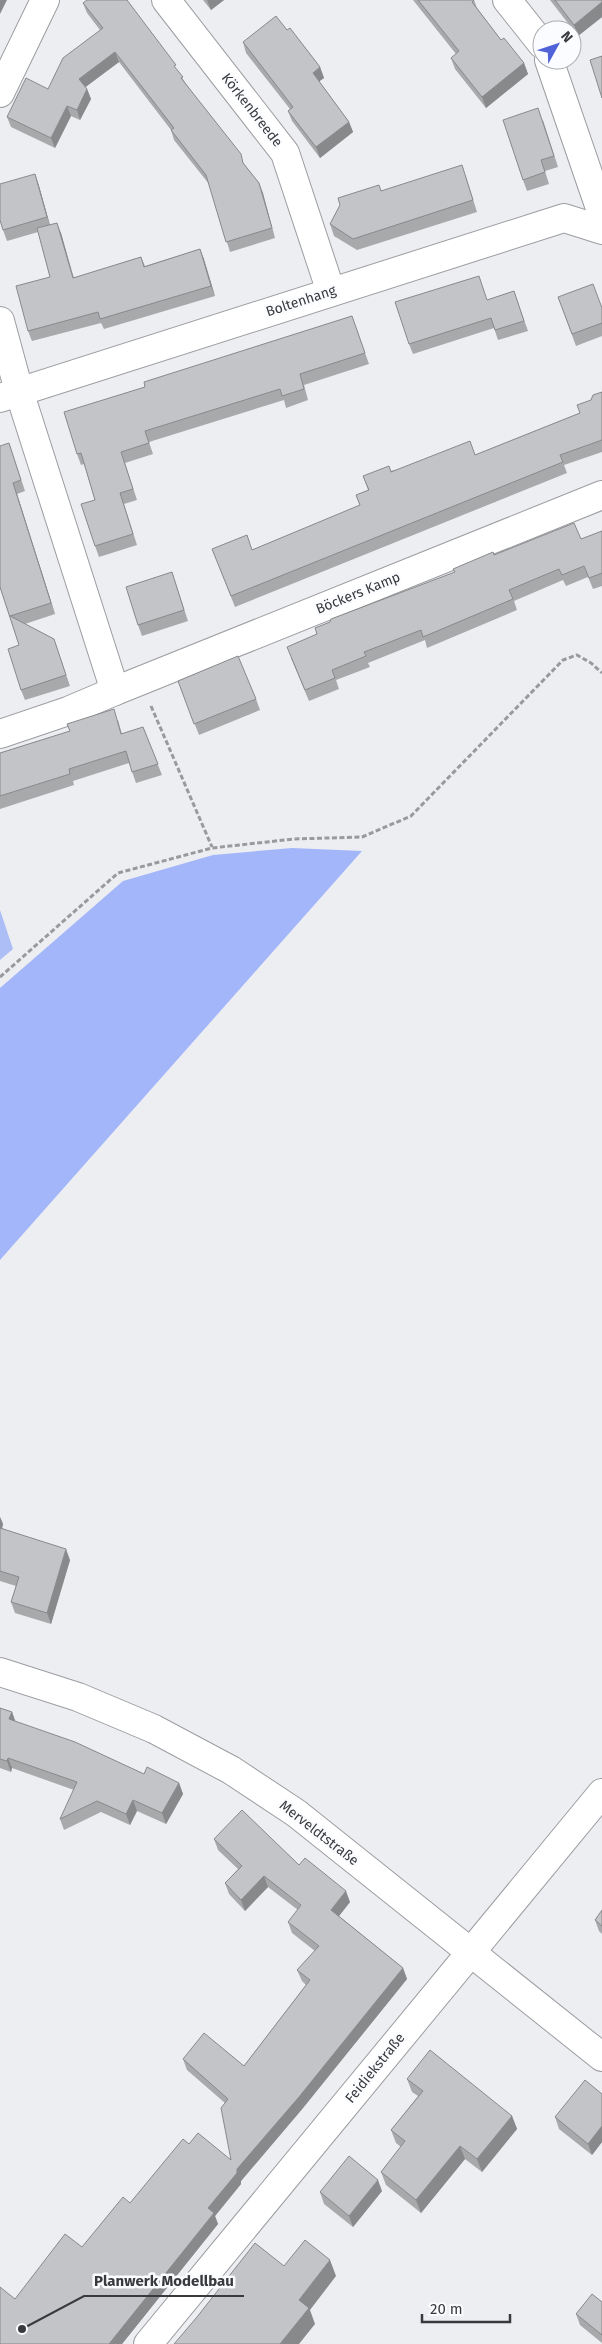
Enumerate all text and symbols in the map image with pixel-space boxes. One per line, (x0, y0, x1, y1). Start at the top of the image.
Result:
north arrow (532, 20, 582, 70)
text: N (557, 28, 576, 46)
street label: Körkenbreede (218, 70, 286, 150)
street label: Boltenhang (264, 281, 339, 320)
street label: Böckers Kamp (313, 568, 403, 618)
street label: Merveldtstraße (276, 1797, 362, 1869)
street label: Feidiekstraße (342, 2030, 408, 2106)
callout: Planwerk Modellbau (84, 2266, 244, 2296)
text: Planwerk Modellbau (94, 2272, 234, 2290)
scale bar (422, 2292, 510, 2324)
text: 20 m (430, 2300, 463, 2318)

